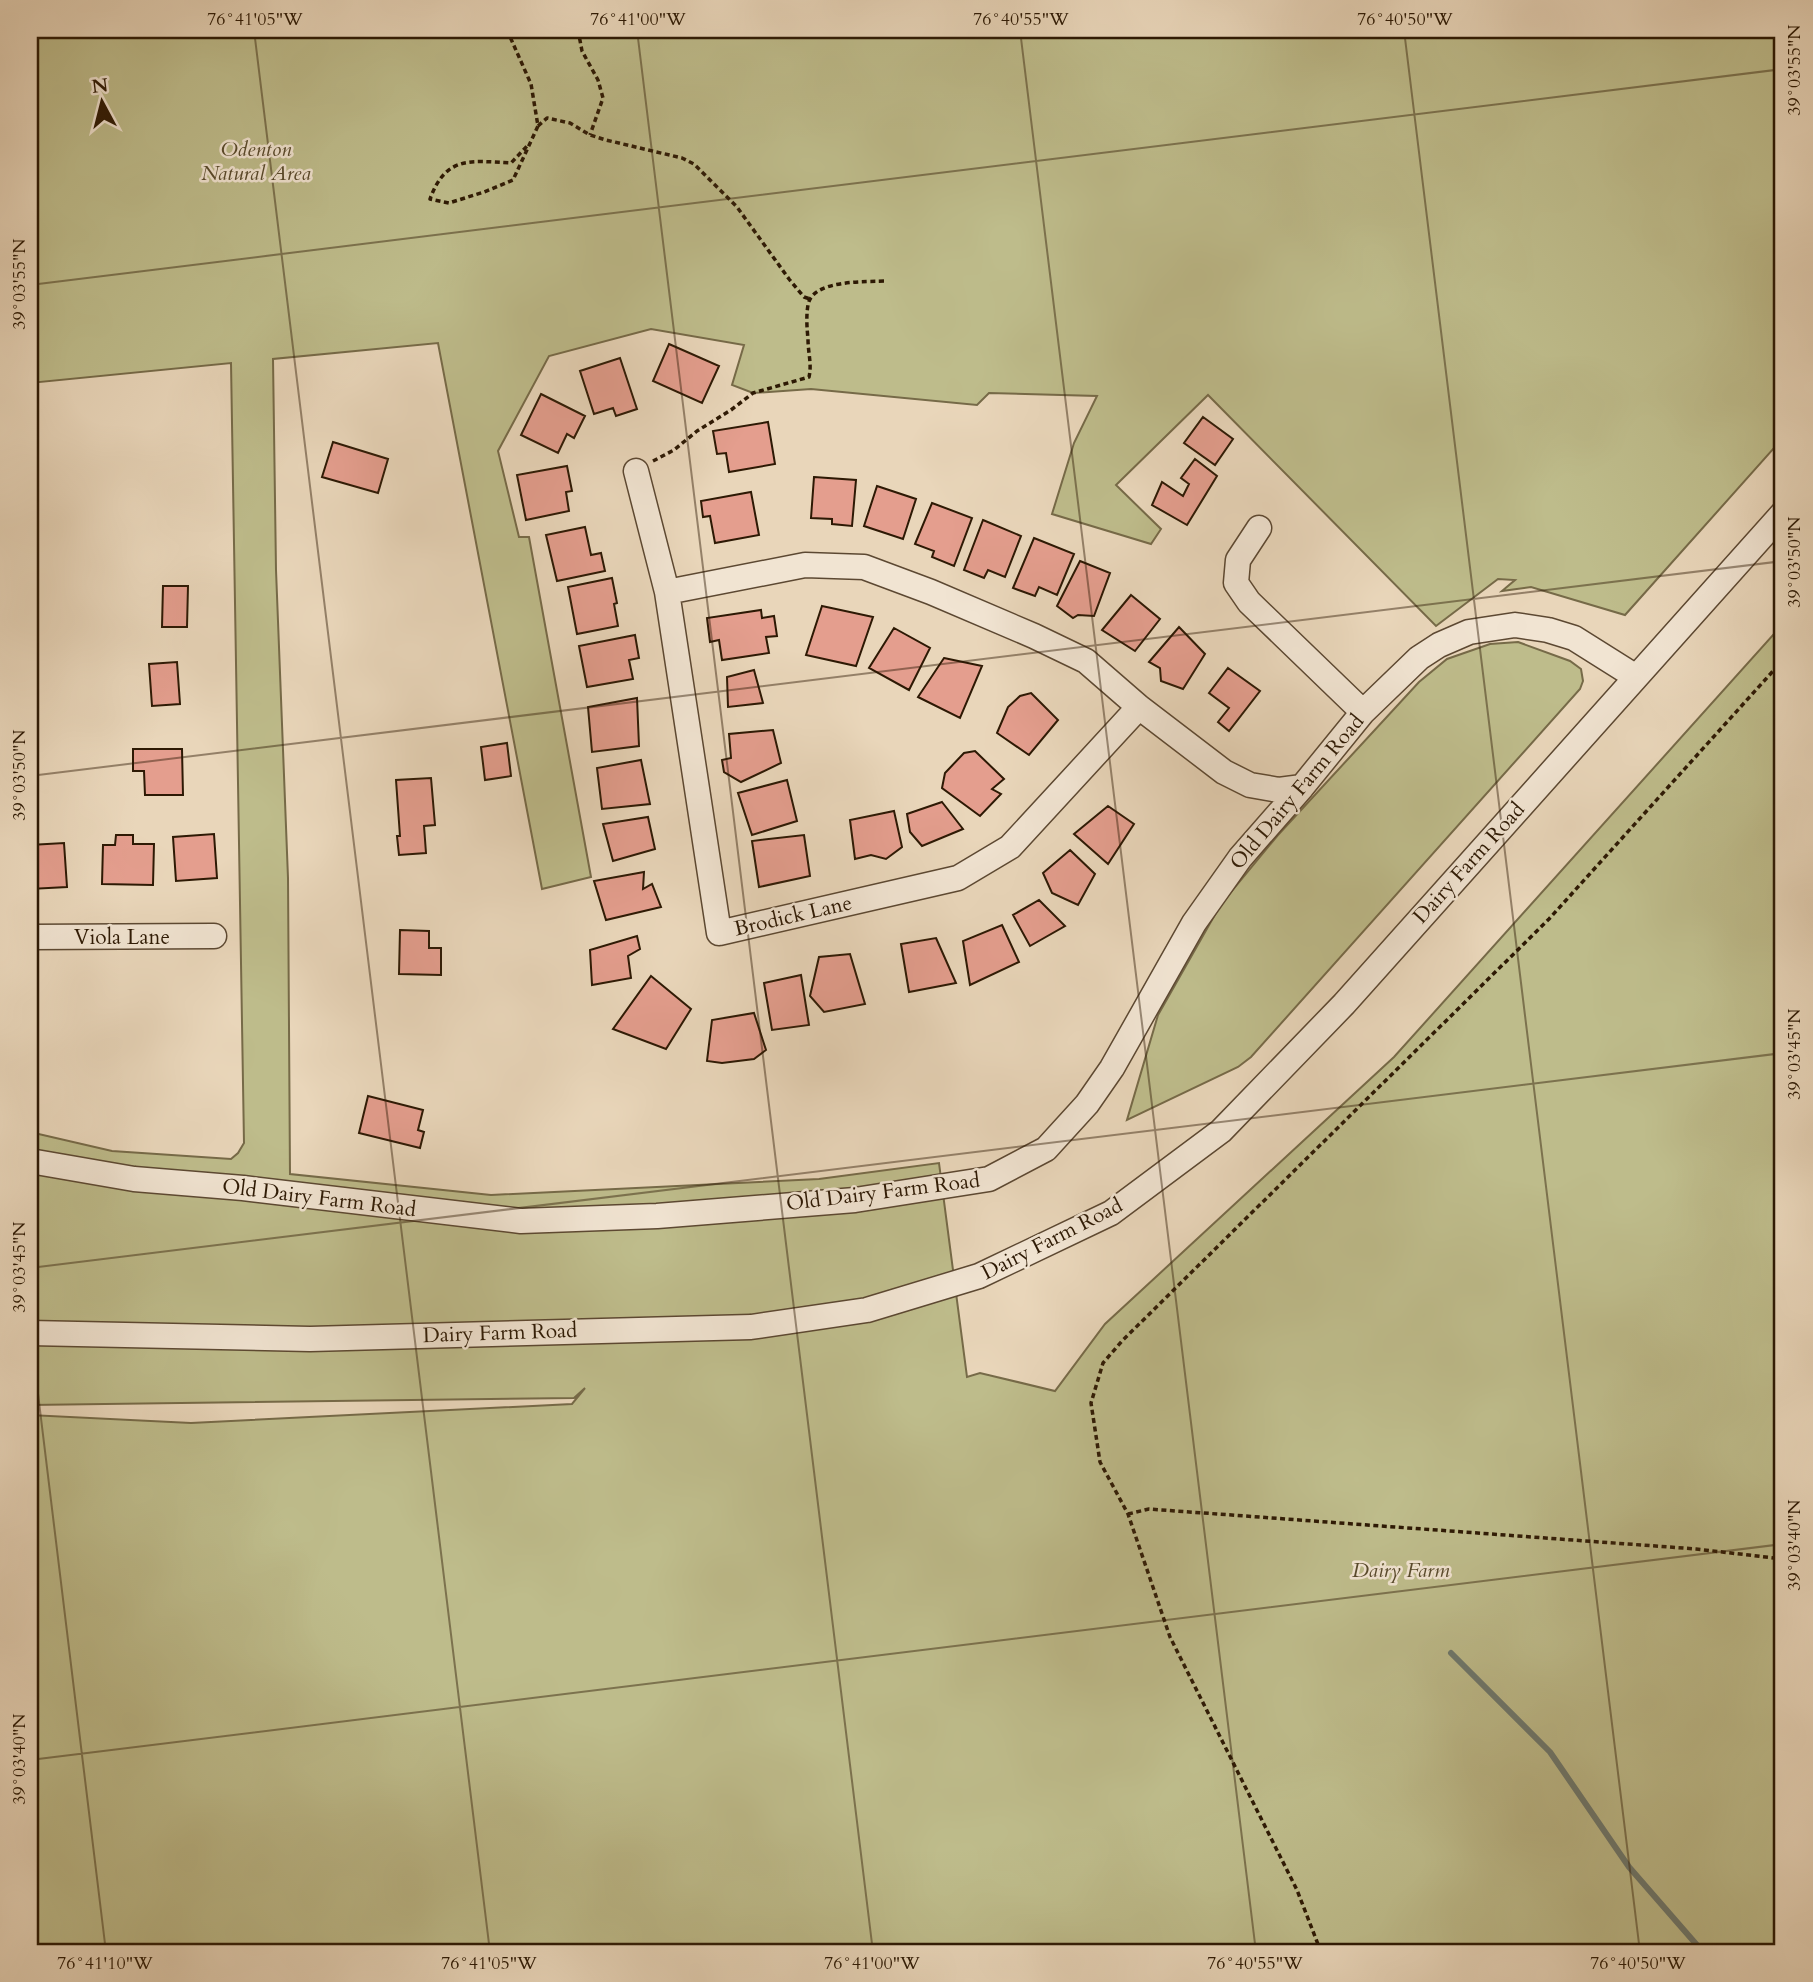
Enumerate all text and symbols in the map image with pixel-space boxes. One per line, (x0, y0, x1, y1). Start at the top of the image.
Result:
text: 76°41'05"W (207, 7, 303, 32)
text: 76°41'00"W (590, 7, 686, 32)
text: 76°40'55"W (973, 7, 1069, 32)
text: 76°40'50"W (1357, 7, 1453, 32)
text: 39°03'55"N (1782, 24, 1807, 116)
north arrow (66, 66, 136, 136)
text: N (90, 72, 110, 100)
park label: Odenton Natural Area (201, 135, 311, 188)
text: 39°03'55"N (7, 238, 32, 330)
text: 39°03'50"N (1782, 516, 1807, 608)
street label: Old Dairy Farm Road (1223, 708, 1371, 876)
text: 39°03'50"N (7, 729, 32, 821)
street label: Dairy Farm Road (1406, 796, 1532, 930)
street label: Brodick Lane (731, 888, 855, 944)
street label: Viola Lane (74, 923, 170, 952)
text: 39°03'45"N (1782, 1008, 1807, 1100)
street label: Old Dairy Farm Road (784, 1166, 982, 1218)
street label: Old Dairy Farm Road (220, 1172, 418, 1224)
street label: Dairy Farm Road (976, 1191, 1128, 1287)
text: 39°03'45"N (7, 1221, 32, 1313)
street label: Dairy Farm Road (422, 1316, 578, 1350)
text: 39°03'40"N (1782, 1499, 1807, 1591)
park label: Dairy Farm (1352, 1556, 1450, 1585)
text: 39°03'40"N (7, 1713, 32, 1805)
text: 76°41'10"W (57, 1951, 153, 1976)
text: 76°41'05"W (441, 1951, 537, 1976)
text: 76°41'00"W (824, 1951, 920, 1976)
text: 76°40'55"W (1207, 1951, 1303, 1976)
text: 76°40'50"W (1590, 1951, 1686, 1976)

